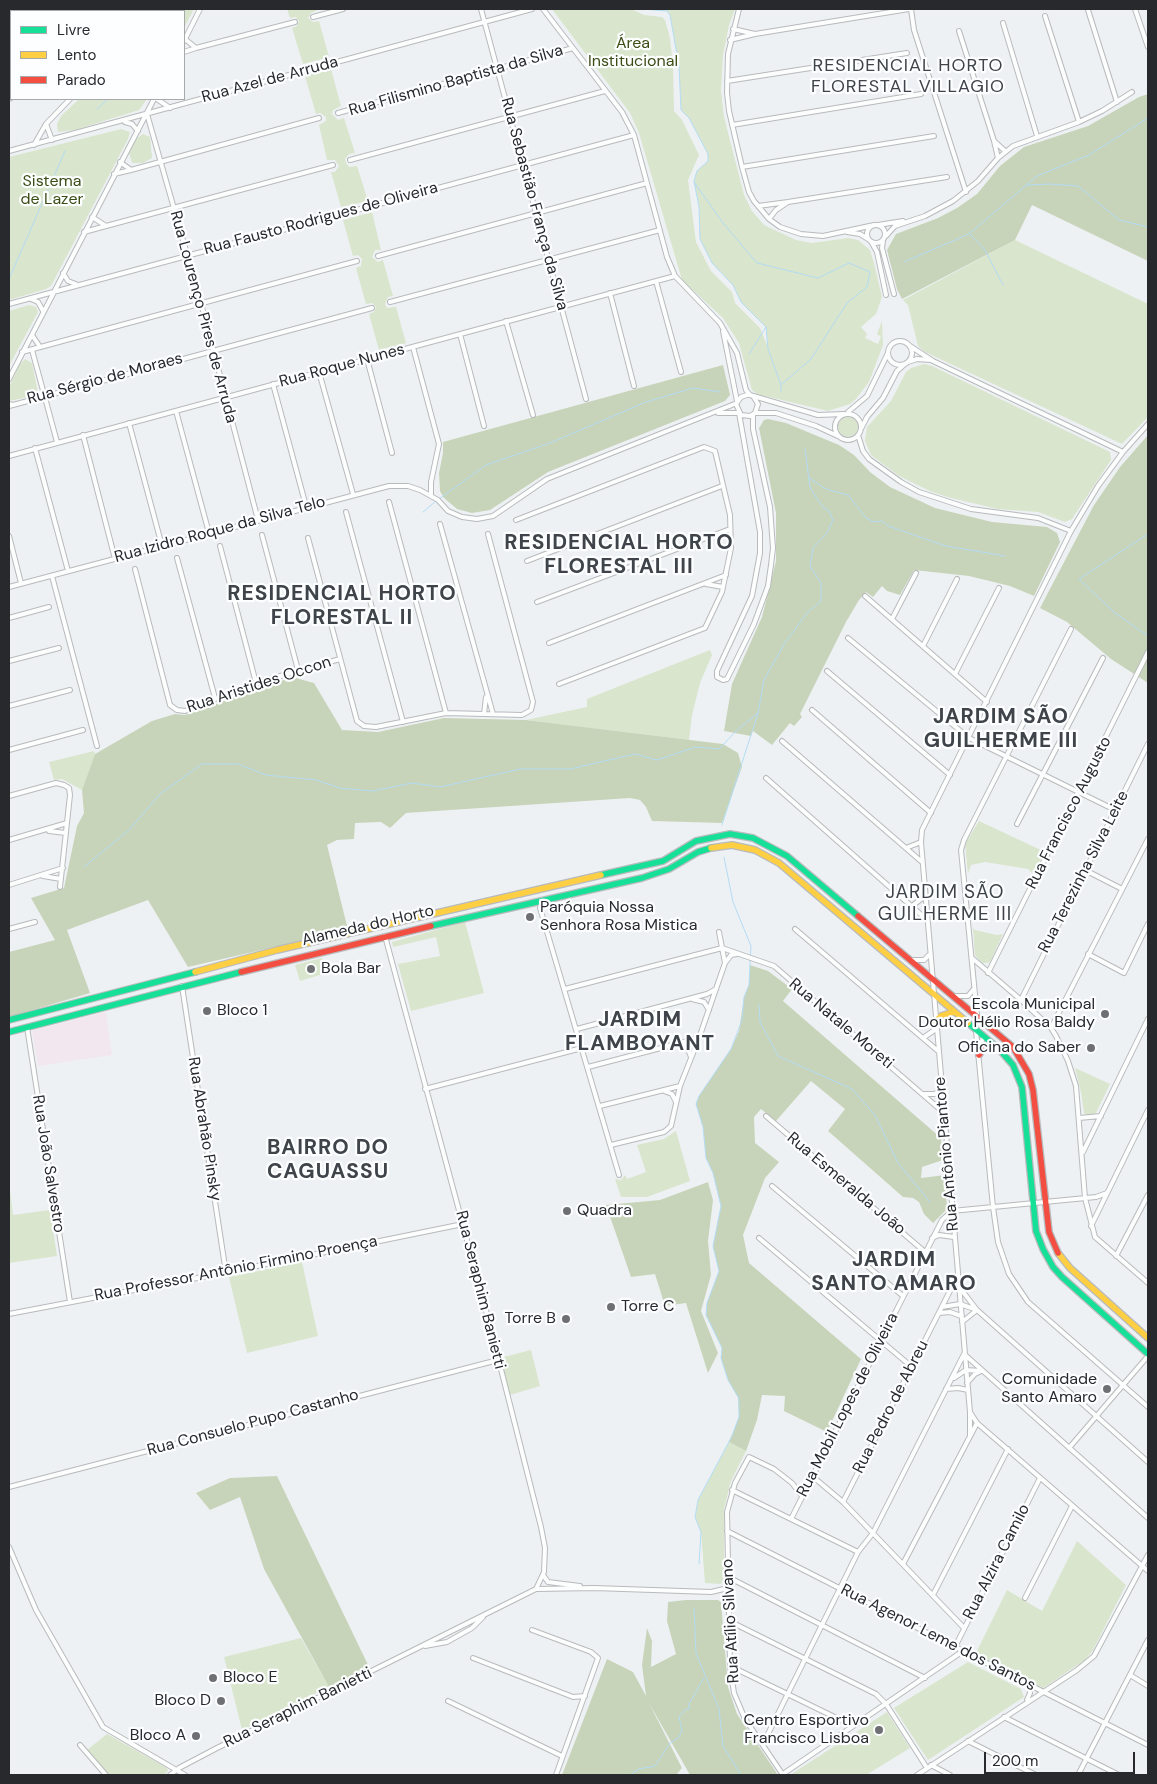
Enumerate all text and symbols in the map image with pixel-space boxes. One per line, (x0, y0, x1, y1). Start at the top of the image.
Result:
legend (10, 10, 185, 100)
text: Livre (57, 20, 90, 40)
park label: Área Institucional (588, 34, 678, 72)
street label: Rua Filismino Baptista da Silva (347, 41, 565, 121)
text: Lento (57, 45, 96, 65)
street label: Rua Azel de Arruda (200, 53, 340, 107)
district label: RESIDENCIAL HORTO FLORESTAL VILLAGIO (809, 55, 1007, 98)
text: Parado (57, 70, 106, 90)
street label: Rua Sebastião França da Silva (496, 95, 572, 313)
park label: Sistema de Lazer (21, 172, 83, 210)
street label: Rua Fausto Rodrigues de Oliveira (202, 178, 440, 260)
street label: Rua Lourenço Pires de Arruda (165, 209, 241, 425)
street label: Rua Roque Nunes (277, 340, 407, 392)
street label: Rua Sérgio de Moraes (25, 349, 185, 409)
street label: Rua Izidro Roque da Silva Telo (113, 493, 327, 567)
district label: RESIDENCIAL HORTO FLORESTAL III (502, 530, 736, 580)
district label: RESIDENCIAL HORTO FLORESTAL II (225, 581, 459, 631)
street label: Rua Aristides Occon (184, 653, 334, 717)
district label: JARDIM SÃO GUILHERME III (922, 704, 1080, 754)
street label: Rua Francisco Augusto (1022, 733, 1116, 893)
street label: Rua Terezinha Silva Leite (1035, 788, 1133, 956)
district label: JARDIM SÃO GUILHERME III (876, 882, 1014, 926)
place label: Paróquia Nossa Senhora Rosa Mistica (540, 898, 698, 936)
street label: Alameda do Horto (300, 901, 436, 951)
marker: Paróquia Nossa Senhora Rosa Mistica (524, 911, 536, 923)
place label: Bola Bar (321, 959, 381, 979)
marker: Bola Bar (305, 963, 317, 975)
street label: Rua Natale Moreti (785, 975, 897, 1073)
place label: Escola Municipal Doutor Hélio Rosa Baldy (918, 995, 1095, 1033)
place label: Bloco 1 (217, 1001, 268, 1021)
marker: Bloco 1 (201, 1005, 213, 1017)
district label: JARDIM FLAMBOYANT (564, 1007, 716, 1057)
marker: Escola Municipal Doutor Hélio Rosa Baldy (1099, 1008, 1111, 1020)
place label: Oficina do Saber (958, 1038, 1081, 1058)
marker: Oficina do Saber (1085, 1042, 1097, 1054)
street label: Rua Abrahão Pinsky (183, 1055, 225, 1203)
street label: Rua Antônio Piantore (931, 1076, 963, 1232)
street label: Rua João Salvestro (28, 1094, 68, 1234)
street label: Rua Esmeralda João (783, 1129, 909, 1239)
district label: BAIRRO DO CAGUASSU (266, 1135, 390, 1185)
place label: Quadra (577, 1201, 632, 1221)
marker: Quadra (561, 1205, 573, 1217)
street label: Rua Seraphim Banietti (451, 1209, 509, 1371)
street label: Rua Professor Antônio Firmino Proença (93, 1232, 379, 1306)
district label: JARDIM SANTO AMARO (810, 1247, 978, 1297)
place label: Torre C (621, 1297, 674, 1317)
marker: Torre C (605, 1301, 617, 1313)
place label: Torre B (504, 1309, 556, 1329)
street label: Rua Mobil Lopes de Oliveira (793, 1310, 903, 1500)
marker: Torre B (560, 1313, 572, 1325)
street label: Rua Pedro de Abreu (849, 1337, 933, 1477)
place label: Comunidade Santo Amaro (1001, 1370, 1097, 1408)
marker: Comunidade Santo Amaro (1101, 1383, 1113, 1395)
street label: Rua Consuelo Pupo Castanho (145, 1385, 361, 1461)
street label: Rua Alzira Camilo (960, 1501, 1034, 1623)
street label: Rua Atílio Silvano (718, 1558, 744, 1684)
street label: Rua Agenor Leme dos Santos (837, 1580, 1039, 1696)
street label: Rua Seraphim Banietti (221, 1664, 375, 1752)
place label: Bloco E (223, 1668, 278, 1688)
marker: Bloco E (207, 1672, 219, 1684)
place label: Bloco D (154, 1691, 211, 1711)
marker: Bloco D (215, 1695, 227, 1707)
place label: Centro Esportivo Francisco Lisboa (743, 1711, 869, 1749)
marker: Centro Esportivo Francisco Lisboa (873, 1724, 885, 1736)
place label: Bloco A (130, 1726, 186, 1746)
marker: Bloco A (190, 1730, 202, 1742)
scale bar (987, 1742, 1138, 1774)
text: 200 m (992, 1751, 1038, 1771)

